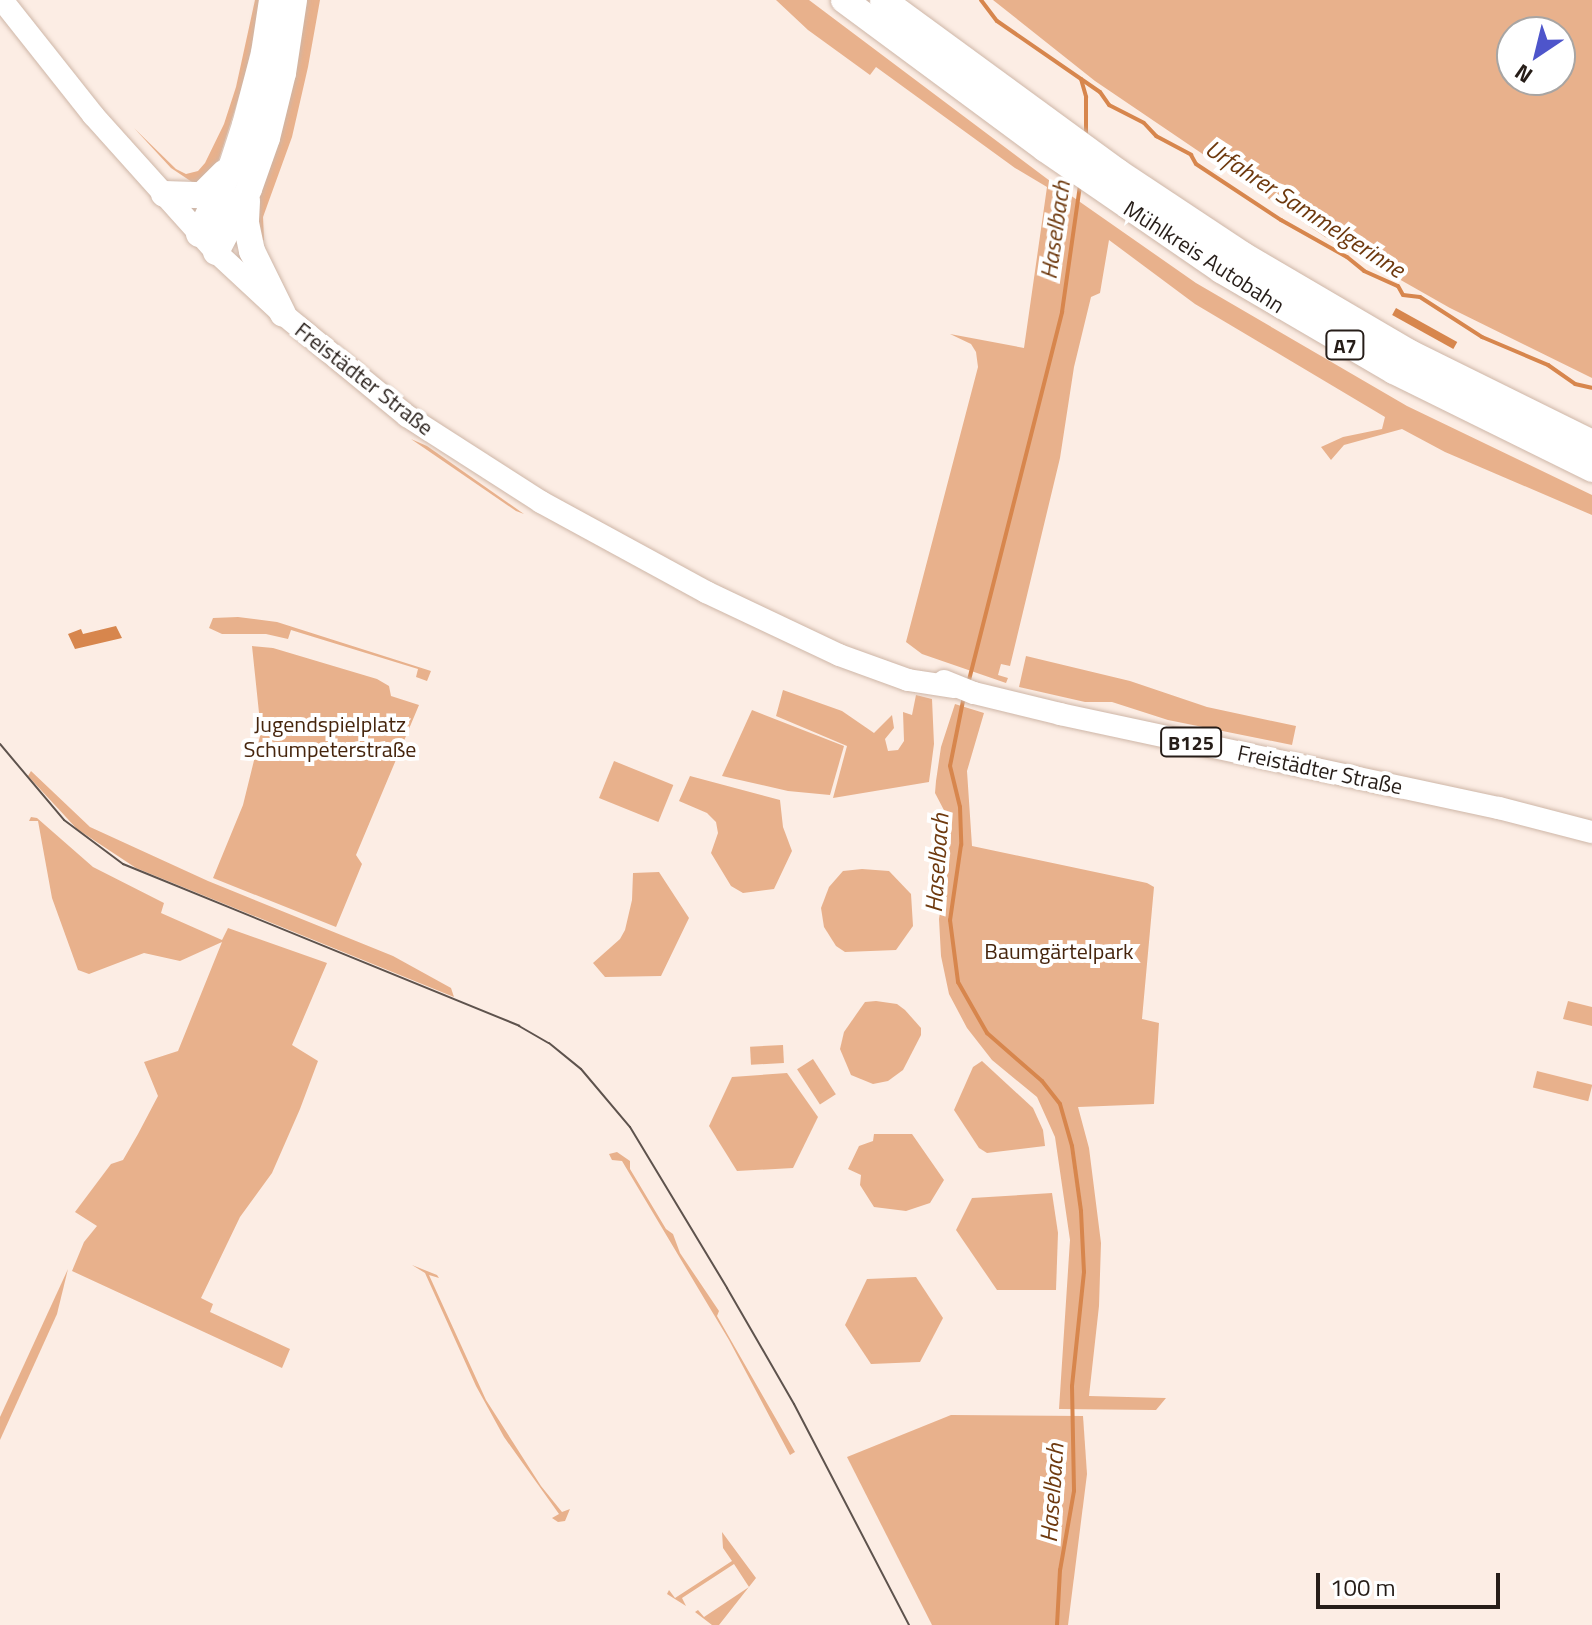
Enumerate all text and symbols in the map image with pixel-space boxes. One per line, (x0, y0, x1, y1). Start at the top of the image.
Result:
north arrow (1496, 16, 1576, 96)
text: N (1507, 56, 1539, 92)
water label: Urfahrer Sammelgerinne (1200, 134, 1410, 284)
water label: Haselbach (1034, 179, 1076, 281)
street label: Mühlkreis Autobahn (1119, 195, 1289, 319)
street label: Freistädter Straße (290, 317, 438, 441)
road number: A7 (1325, 329, 1365, 361)
park label: Jugendspielplatz Schumpeterstraße (244, 711, 416, 762)
road number: B125 (1159, 726, 1223, 758)
street label: Freistädter Straße (1235, 740, 1405, 800)
water label: Haselbach (919, 813, 955, 913)
park label: Baumgärtelpark (984, 939, 1134, 965)
water label: Haselbach (1034, 1443, 1070, 1543)
scale bar (1320, 1557, 1504, 1607)
text: 100 m (1330, 1569, 1396, 1605)

